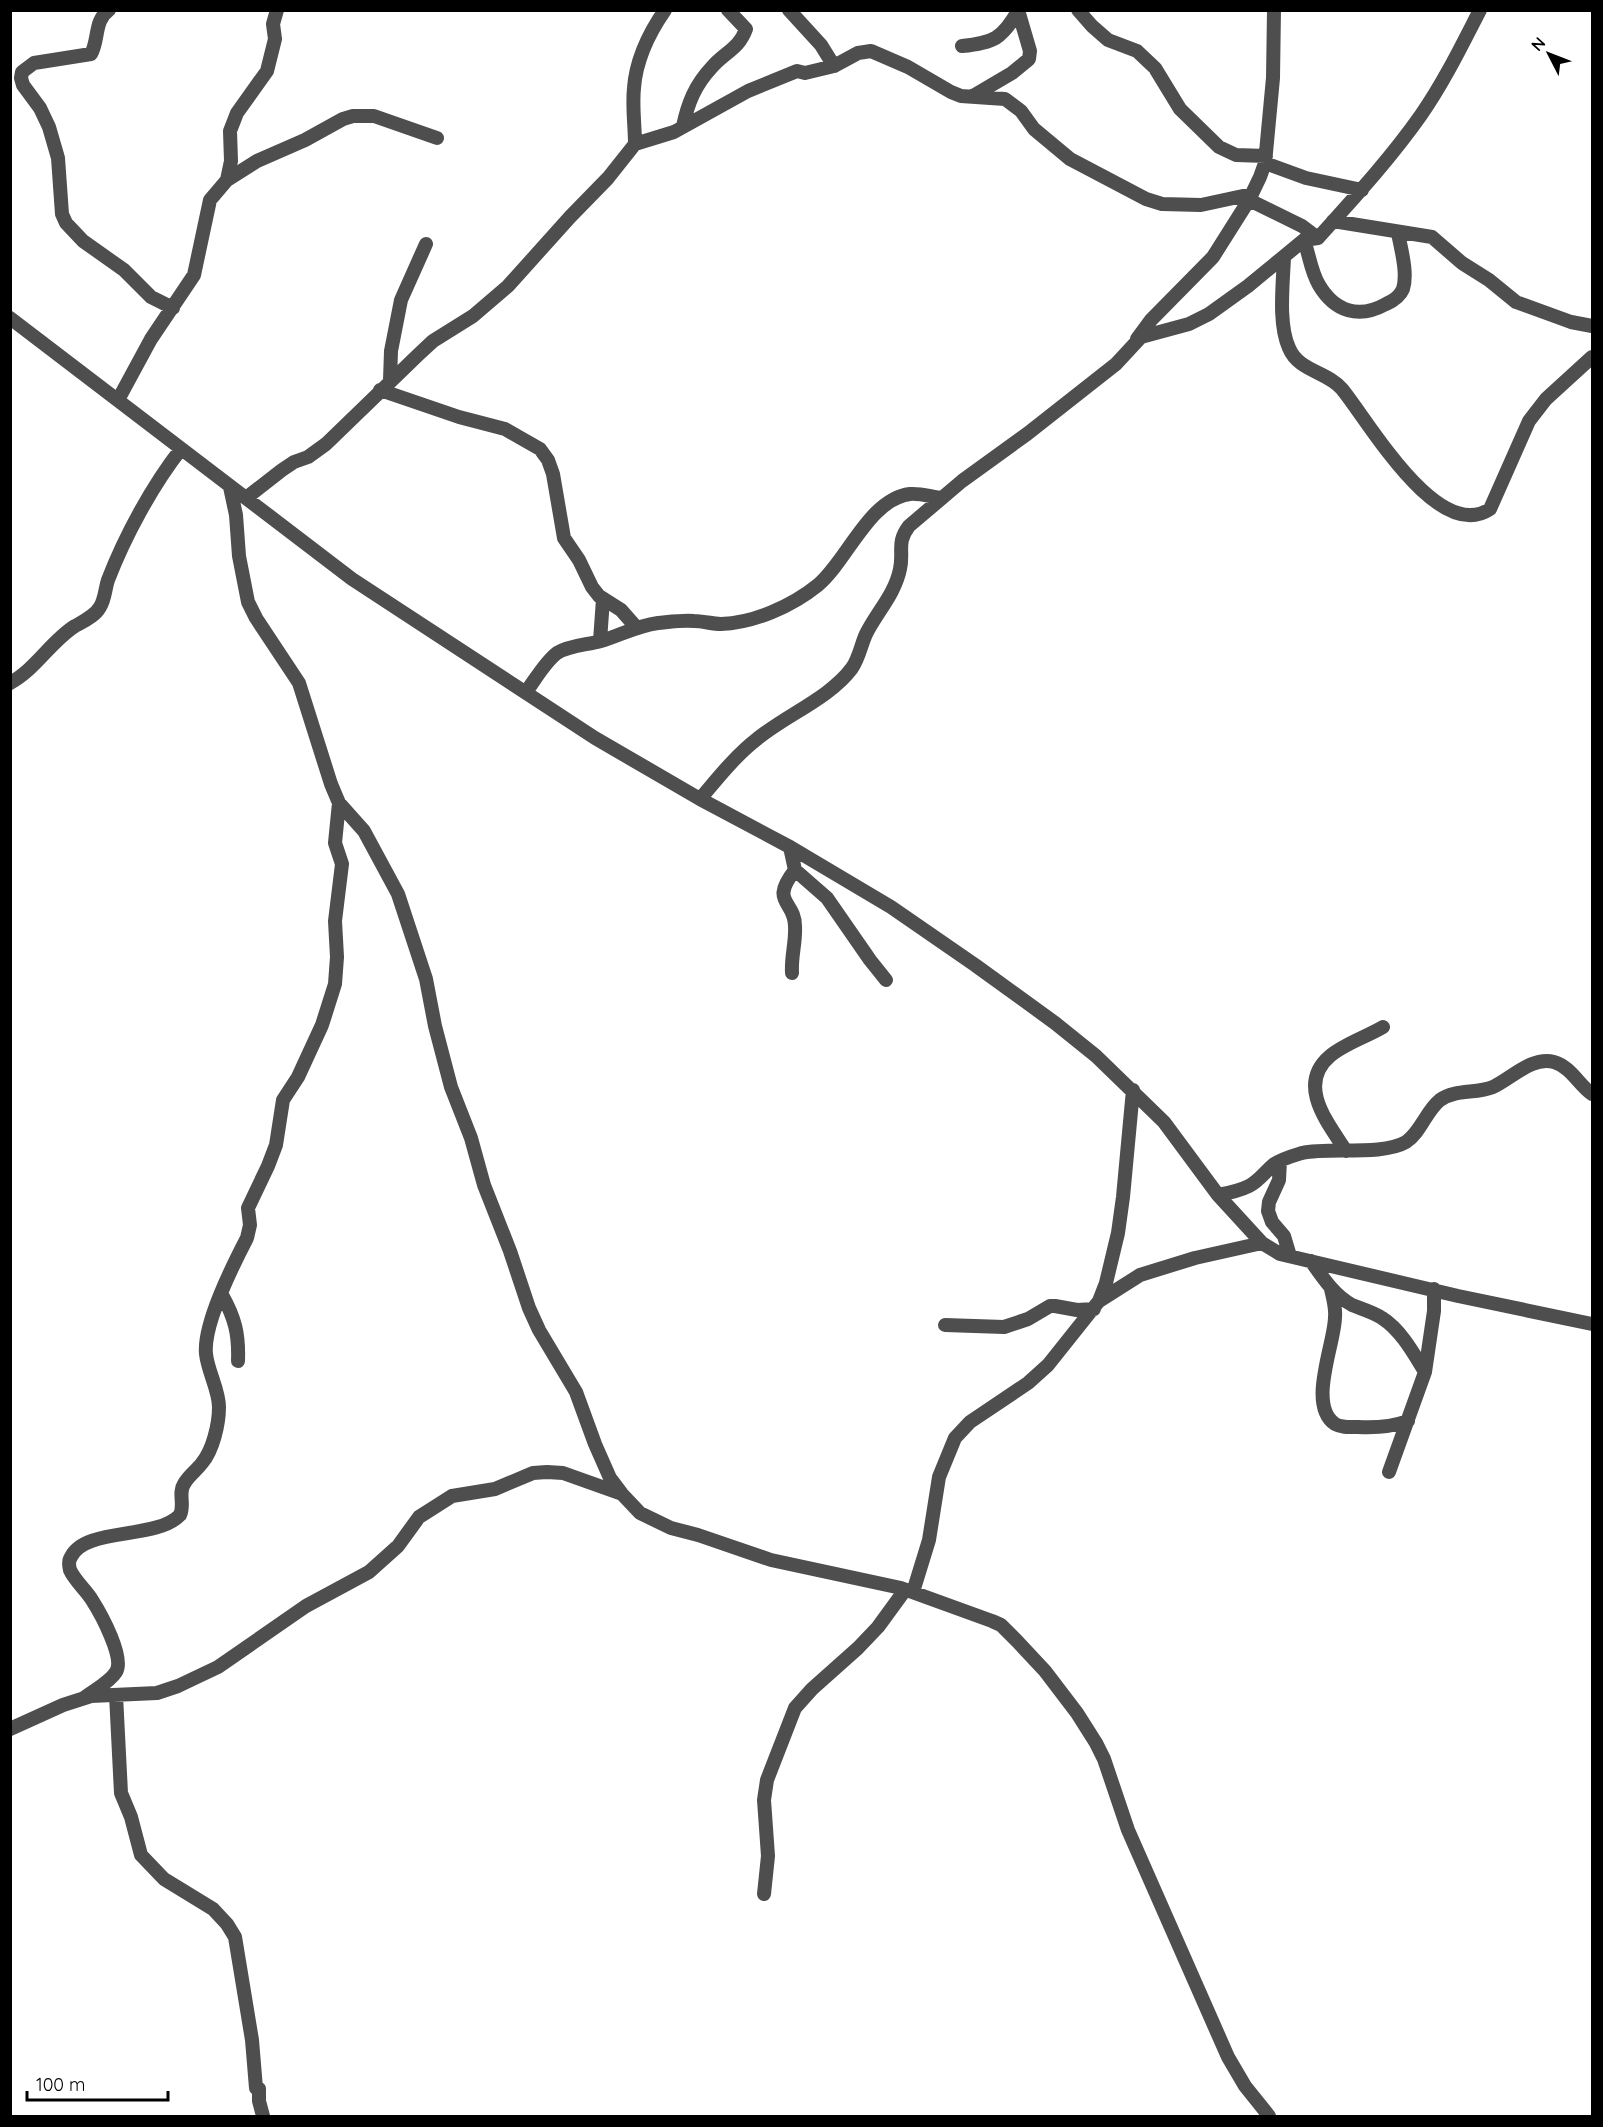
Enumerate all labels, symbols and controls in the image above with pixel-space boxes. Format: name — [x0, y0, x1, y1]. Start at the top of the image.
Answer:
north arrow — [1519, 24, 1579, 84]
text: N — [1526, 33, 1549, 55]
scale bar — [27, 2064, 168, 2102]
text: 100 m — [36, 2073, 85, 2096]

